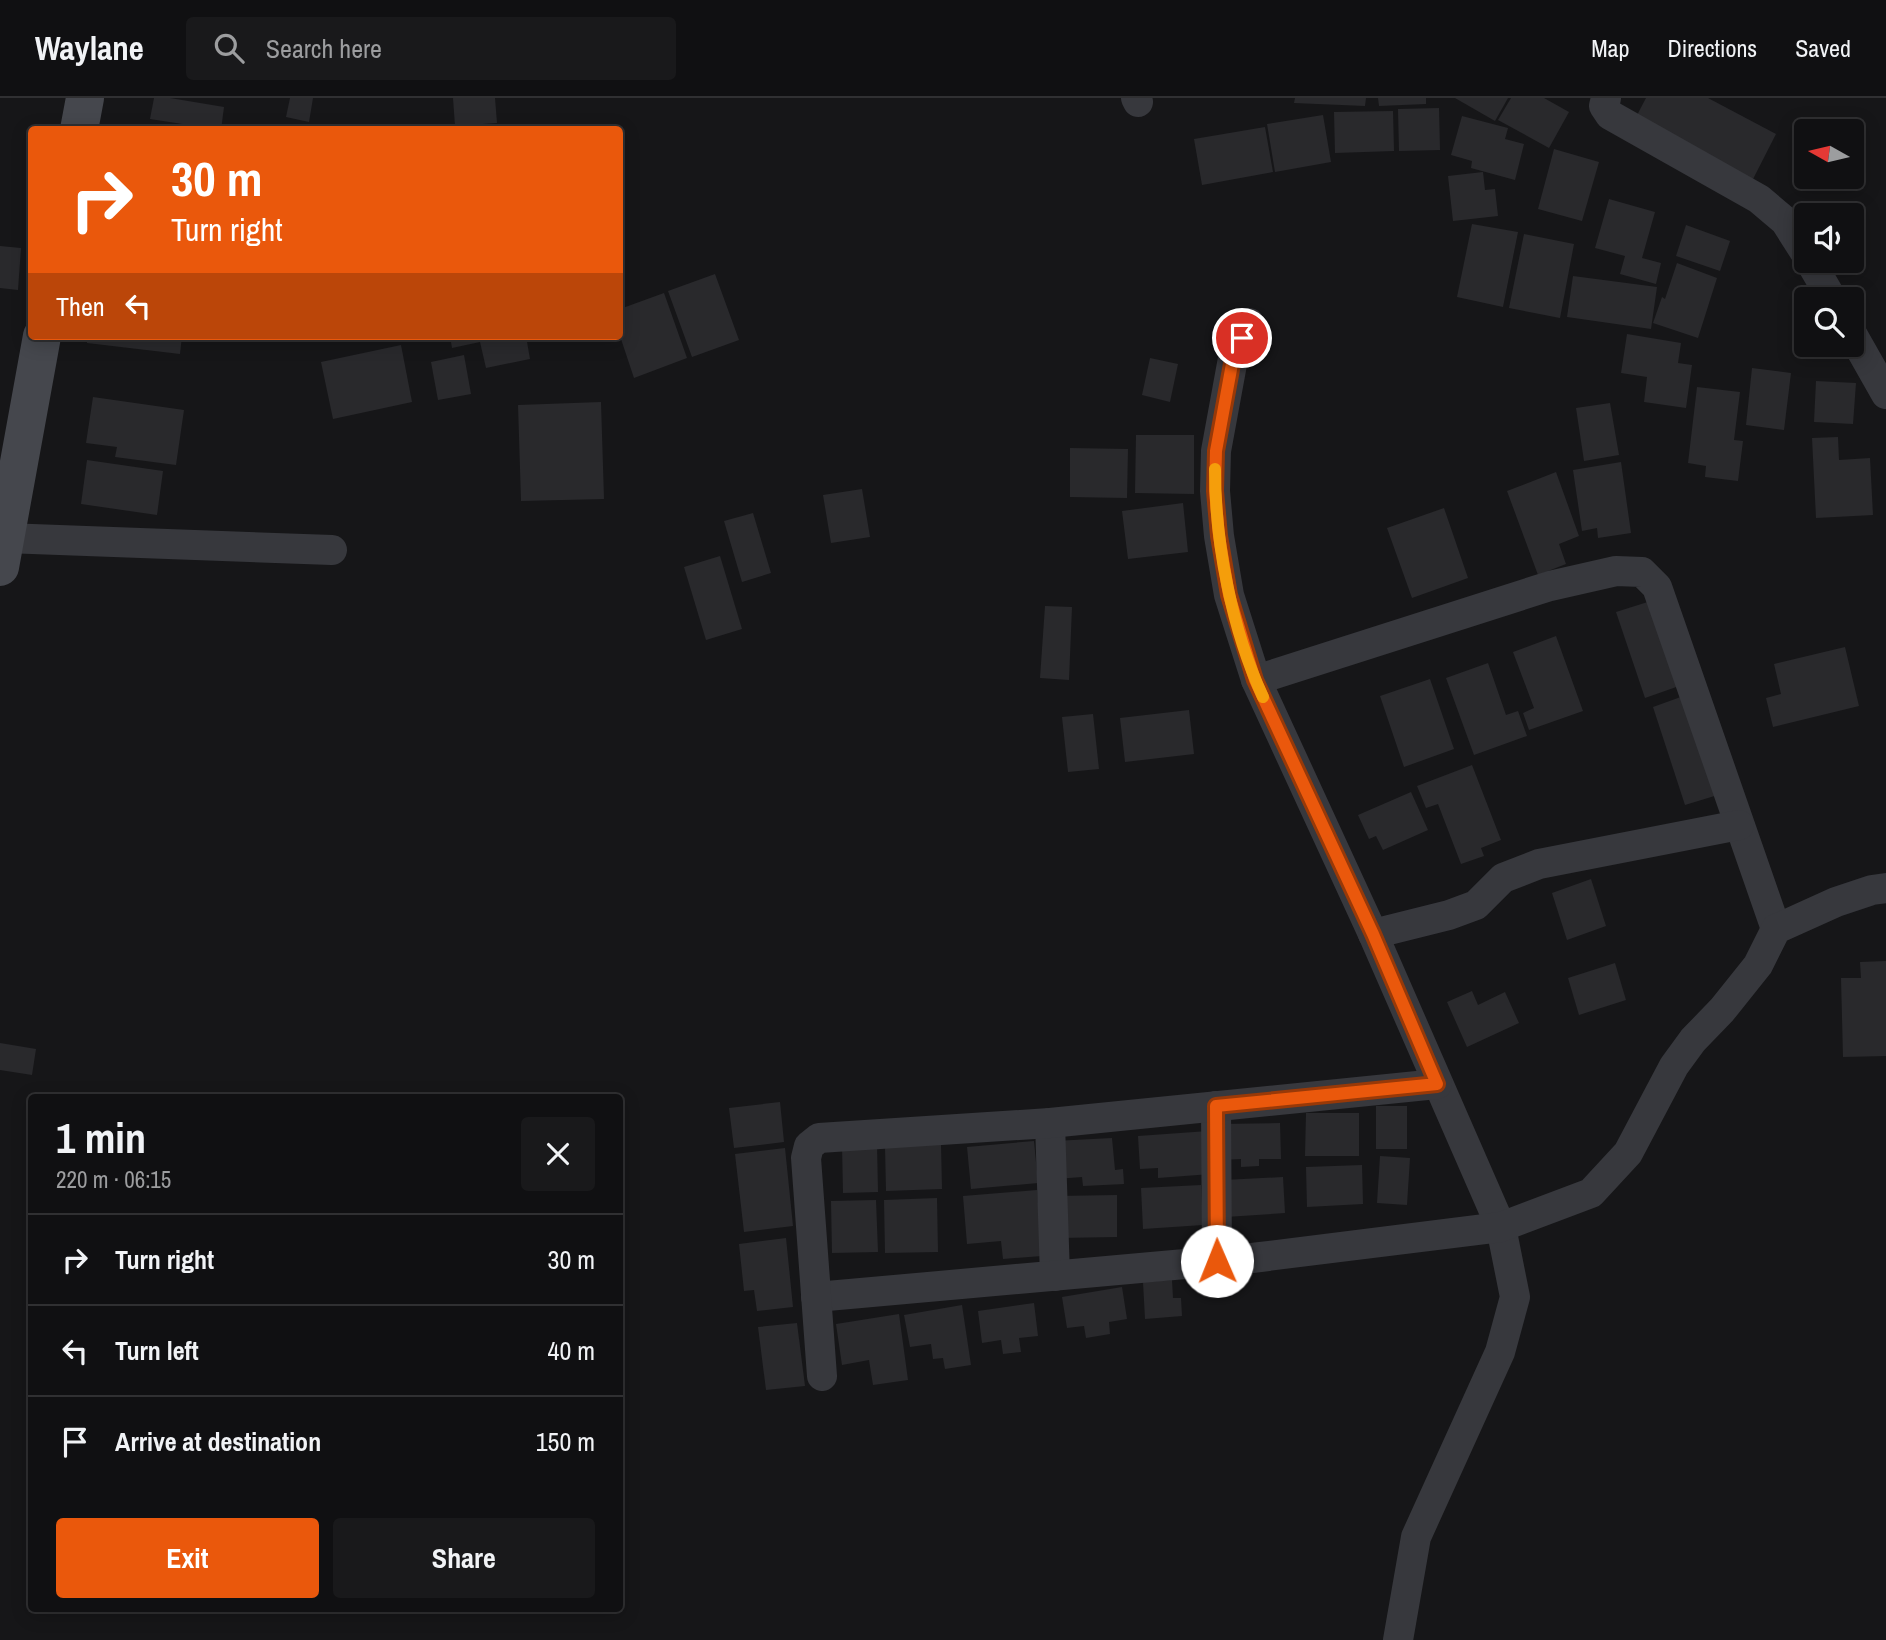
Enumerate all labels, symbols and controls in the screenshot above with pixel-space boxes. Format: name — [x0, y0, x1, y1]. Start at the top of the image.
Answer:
search box — [186, 17, 676, 80]
text: Waylane — [35, 26, 144, 70]
icon: search — [210, 29, 248, 67]
text: Search here — [266, 31, 382, 66]
text: Map — [1591, 32, 1629, 64]
text: Directions — [1667, 32, 1757, 64]
text: Saved — [1795, 32, 1851, 64]
north arrow — [1794, 119, 1864, 189]
map controls — [1794, 119, 1864, 357]
text: 30 m — [171, 145, 263, 211]
icon: right — [56, 154, 147, 245]
button: sound — [1794, 203, 1864, 273]
text: Turn right — [171, 208, 283, 251]
icon: left — [119, 287, 157, 325]
button: search — [1794, 287, 1864, 357]
text: Then — [56, 289, 105, 324]
pin — [1212, 308, 1272, 368]
icon: arrive — [1223, 319, 1261, 357]
text: 1 min — [56, 1110, 146, 1166]
button: close — [521, 1117, 595, 1191]
text: 220 m · 06:15 — [56, 1164, 171, 1195]
position arrow — [1180, 1224, 1254, 1298]
icon: right — [56, 1241, 94, 1279]
text: Turn right — [115, 1242, 214, 1277]
text: 30 m — [548, 1242, 595, 1277]
icon: left — [56, 1332, 94, 1370]
text: Turn left — [115, 1333, 199, 1368]
text: 40 m — [548, 1333, 595, 1368]
icon: arrive — [56, 1423, 94, 1461]
text: Arrive at destination — [115, 1424, 321, 1459]
text: 150 m — [536, 1424, 595, 1459]
button: Exit — [56, 1518, 319, 1598]
button: Share — [333, 1518, 595, 1598]

